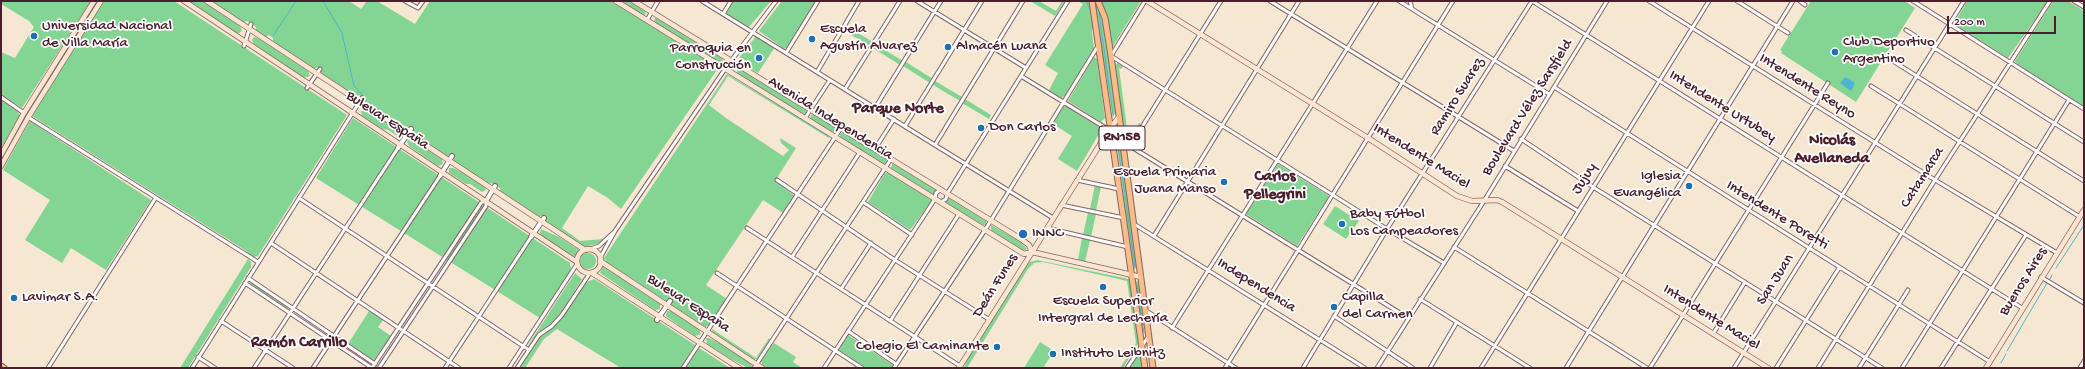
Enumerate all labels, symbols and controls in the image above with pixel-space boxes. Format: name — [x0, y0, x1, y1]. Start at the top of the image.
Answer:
scale bar — [1949, 8, 2058, 34]
text: 200 m — [1954, 16, 1985, 30]
place label: Universidad Nacional de Villa María — [42, 18, 172, 53]
place label: Escuela Agustín Alvarez — [820, 21, 917, 56]
marker: Universidad Nacional de Villa María — [29, 31, 39, 41]
marker: Escuela Agustín Alvarez — [807, 34, 817, 44]
place label: Club Deportivo Argentino — [1843, 34, 1935, 69]
street label: Boulevard Vélez Sarsfield — [1479, 37, 1577, 179]
place label: Almacén Luana — [956, 38, 1047, 56]
place label: Parroquia en Construcción — [670, 40, 751, 75]
marker: Almacén Luana — [943, 42, 953, 52]
marker: Club Deportivo Argentino — [1830, 47, 1840, 57]
street label: Intendente Reyno — [1755, 50, 1859, 124]
marker: Parroquia en Construcción — [754, 53, 764, 63]
street label: Ramiro Suarez — [1427, 55, 1489, 139]
street label: Intendente Urtubey — [1665, 67, 1779, 147]
street label: Avenida Independencia — [764, 73, 896, 165]
street label: Bulevar España — [342, 87, 432, 155]
district label: Parque Norte — [852, 100, 944, 120]
place label: Don Carlos — [989, 119, 1056, 137]
street label: Intendente Maciel — [1369, 120, 1473, 194]
marker: Don Carlos — [976, 123, 986, 133]
road number: RN158 — [1099, 126, 1145, 150]
district label: Nicolás Avellaneda — [1795, 132, 1869, 170]
street label: Catamarca — [1897, 144, 1949, 212]
street label: Jujuy — [1568, 160, 1602, 198]
place label: Escuela Primaria Juana Manso — [1113, 164, 1216, 199]
district label: Carlos Pellegrini — [1244, 168, 1306, 206]
place label: Iglesia Evangélica — [1613, 168, 1681, 203]
marker: Escuela Primaria Juana Manso — [1219, 177, 1229, 187]
street label: Intendente Poretti — [1722, 177, 1832, 255]
marker: Iglesia Evangélica — [1684, 181, 1694, 191]
place label: Baby Fútbol Los Campeadores — [1350, 206, 1458, 241]
marker: Baby Fútbol Los Campeadores — [1337, 219, 1347, 229]
place label: INNC — [1032, 225, 1063, 243]
marker: INNC — [1017, 228, 1029, 240]
street label: Buenos Aires — [1996, 245, 2052, 319]
street label: Deán Funes — [969, 251, 1023, 321]
street label: San Juan — [1753, 251, 1799, 309]
street label: Independencia — [1213, 255, 1299, 317]
street label: Bulevar España — [643, 270, 733, 338]
street label: Intendente Maciel — [1659, 281, 1763, 355]
marker: Escuela Superior Intergral de Lechería — [1098, 282, 1108, 292]
place label: Lavimar S.A. — [22, 289, 99, 307]
place label: Capilla del Carmen — [1342, 289, 1413, 324]
marker: Lavimar S.A. — [9, 293, 19, 303]
place label: Escuela Superior Intergral de Lechería — [1038, 293, 1168, 328]
marker: Capilla del Carmen — [1329, 302, 1339, 312]
district label: Ramón Carrillo — [251, 334, 347, 354]
place label: Colegio El Caminante — [856, 338, 989, 356]
marker: Colegio El Caminante — [992, 342, 1002, 352]
place label: Instituto Leibnitz — [1061, 345, 1165, 363]
marker: Instituto Leibnitz — [1048, 349, 1058, 359]

